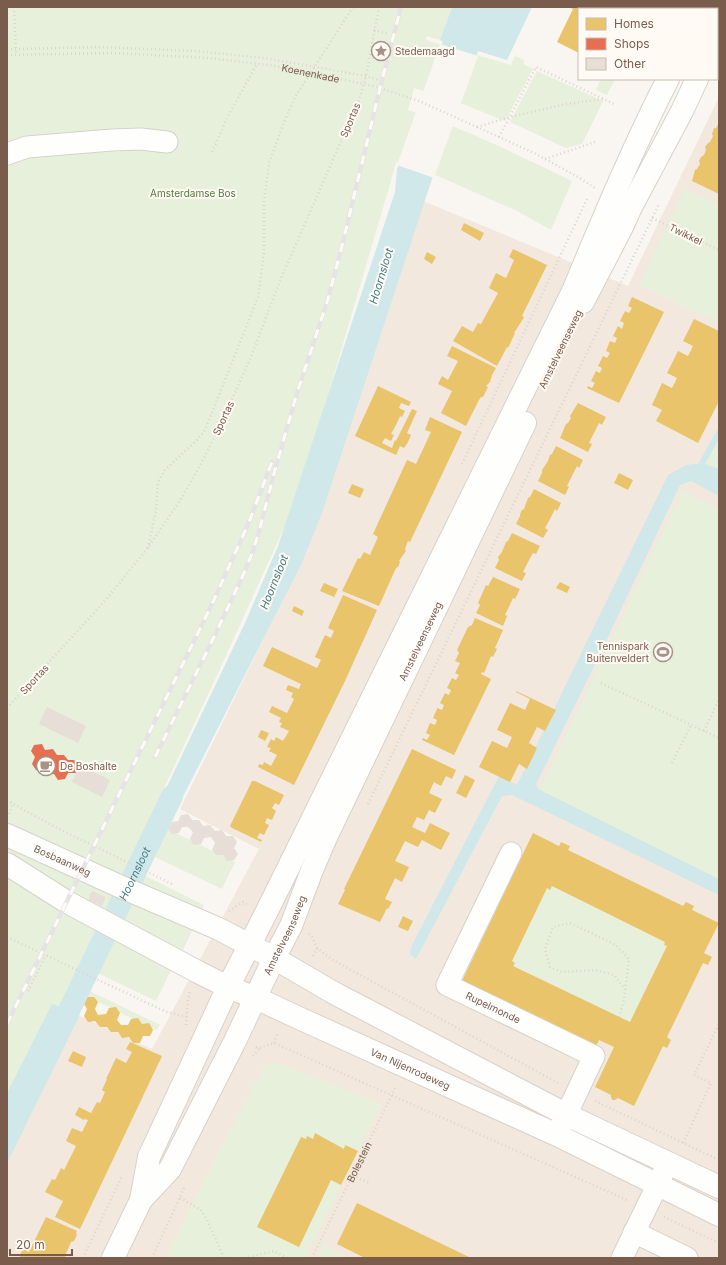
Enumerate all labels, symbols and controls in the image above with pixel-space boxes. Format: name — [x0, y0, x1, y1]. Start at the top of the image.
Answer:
legend — [578, 8, 718, 80]
text: Homes — [614, 16, 654, 31]
text: Shops — [614, 36, 650, 51]
place icon: Stedemaagd — [370, 40, 392, 62]
place label: Stedemaagd — [395, 45, 455, 57]
text: Other — [614, 56, 646, 71]
street label: Koenenkade — [281, 61, 341, 85]
street label: Sportas — [337, 101, 363, 139]
park label: Amsterdamse Bos — [150, 187, 236, 199]
street label: Twikkel — [667, 221, 705, 247]
water label: Hoornsloot — [366, 246, 396, 306]
street label: Amstelveenseweg — [536, 308, 584, 390]
street label: Sportas — [210, 399, 236, 437]
water label: Hoornsloot — [257, 552, 291, 611]
street label: Amstelveenseweg — [396, 600, 444, 683]
place label: Tennispark Buitenveldert — [587, 640, 650, 664]
sports icon: Tennispark Buitenveldert — [652, 641, 674, 663]
street label: Sportas — [17, 661, 51, 697]
cafe icon: De Boshalte — [35, 755, 57, 777]
place label: De Boshalte — [60, 760, 117, 772]
street label: Bosbaanweg — [32, 842, 93, 878]
water label: Hoornsloot — [116, 845, 154, 903]
street label: Amstelveenseweg — [261, 894, 308, 977]
street label: Rupelmonde — [464, 989, 523, 1026]
street label: Van Nijenrodeweg — [369, 1045, 452, 1092]
street label: Bolestein — [344, 1140, 374, 1184]
scale bar — [10, 1231, 72, 1257]
text: 20 m — [16, 1237, 45, 1252]

